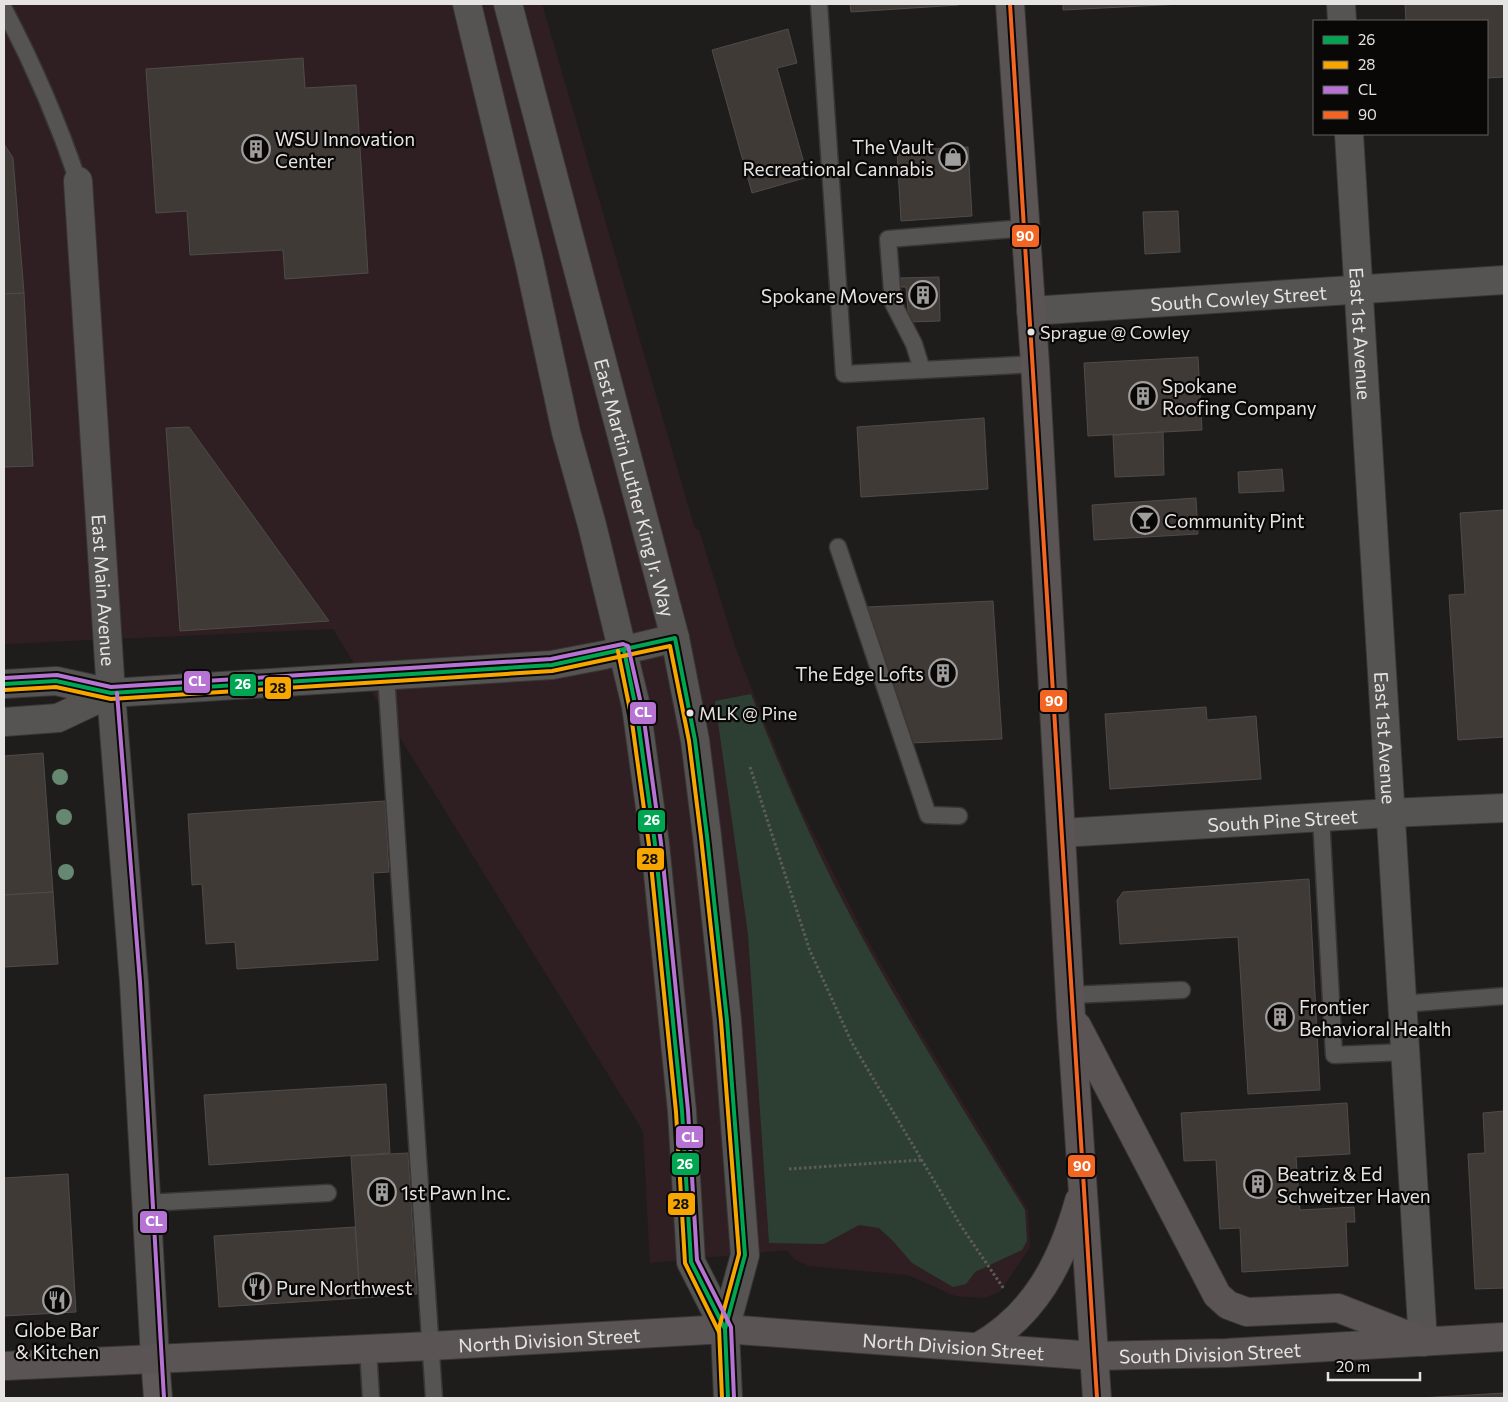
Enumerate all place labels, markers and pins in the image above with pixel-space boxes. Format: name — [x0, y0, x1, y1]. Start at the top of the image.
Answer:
place label: WSU Innovation Center — [275, 127, 415, 172]
building icon: WSU Innovation Center — [241, 134, 271, 164]
place label: The Vault Recreational Cannabis — [743, 135, 934, 180]
shop icon: The Vault Recreational Cannabis — [938, 142, 968, 172]
building icon: Spokane Movers — [908, 280, 938, 310]
place label: Spokane Movers — [761, 284, 904, 307]
place label: Sprague @ Cowley — [1040, 321, 1190, 343]
marker: Sprague @ Cowley — [1026, 327, 1036, 337]
place label: Spokane Roofing Company — [1162, 374, 1317, 419]
building icon: Spokane Roofing Company — [1128, 381, 1158, 411]
bar icon: Community Pint — [1130, 505, 1160, 535]
place label: Community Pint — [1164, 509, 1305, 532]
building icon: The Edge Lofts — [928, 658, 958, 688]
place label: The Edge Lofts — [795, 662, 924, 685]
place label: MLK @ Pine — [699, 702, 797, 724]
marker: MLK @ Pine — [685, 708, 695, 718]
place label: Frontier Behavioral Health — [1299, 995, 1451, 1040]
building icon: Frontier Behavioral Health — [1265, 1002, 1295, 1032]
place label: Beatriz & Ed Schweitzer Haven — [1277, 1162, 1431, 1207]
building icon: Beatriz & Ed Schweitzer Haven — [1243, 1169, 1273, 1199]
building icon: 1st Pawn Inc. — [367, 1177, 397, 1207]
place label: 1st Pawn Inc. — [401, 1181, 511, 1204]
restaurant icon: Pure Northwest — [242, 1272, 272, 1302]
place label: Pure Northwest — [276, 1276, 413, 1299]
restaurant icon: Globe Bar & Kitchen — [42, 1285, 72, 1315]
place label: Globe Bar & Kitchen — [15, 1318, 100, 1363]

